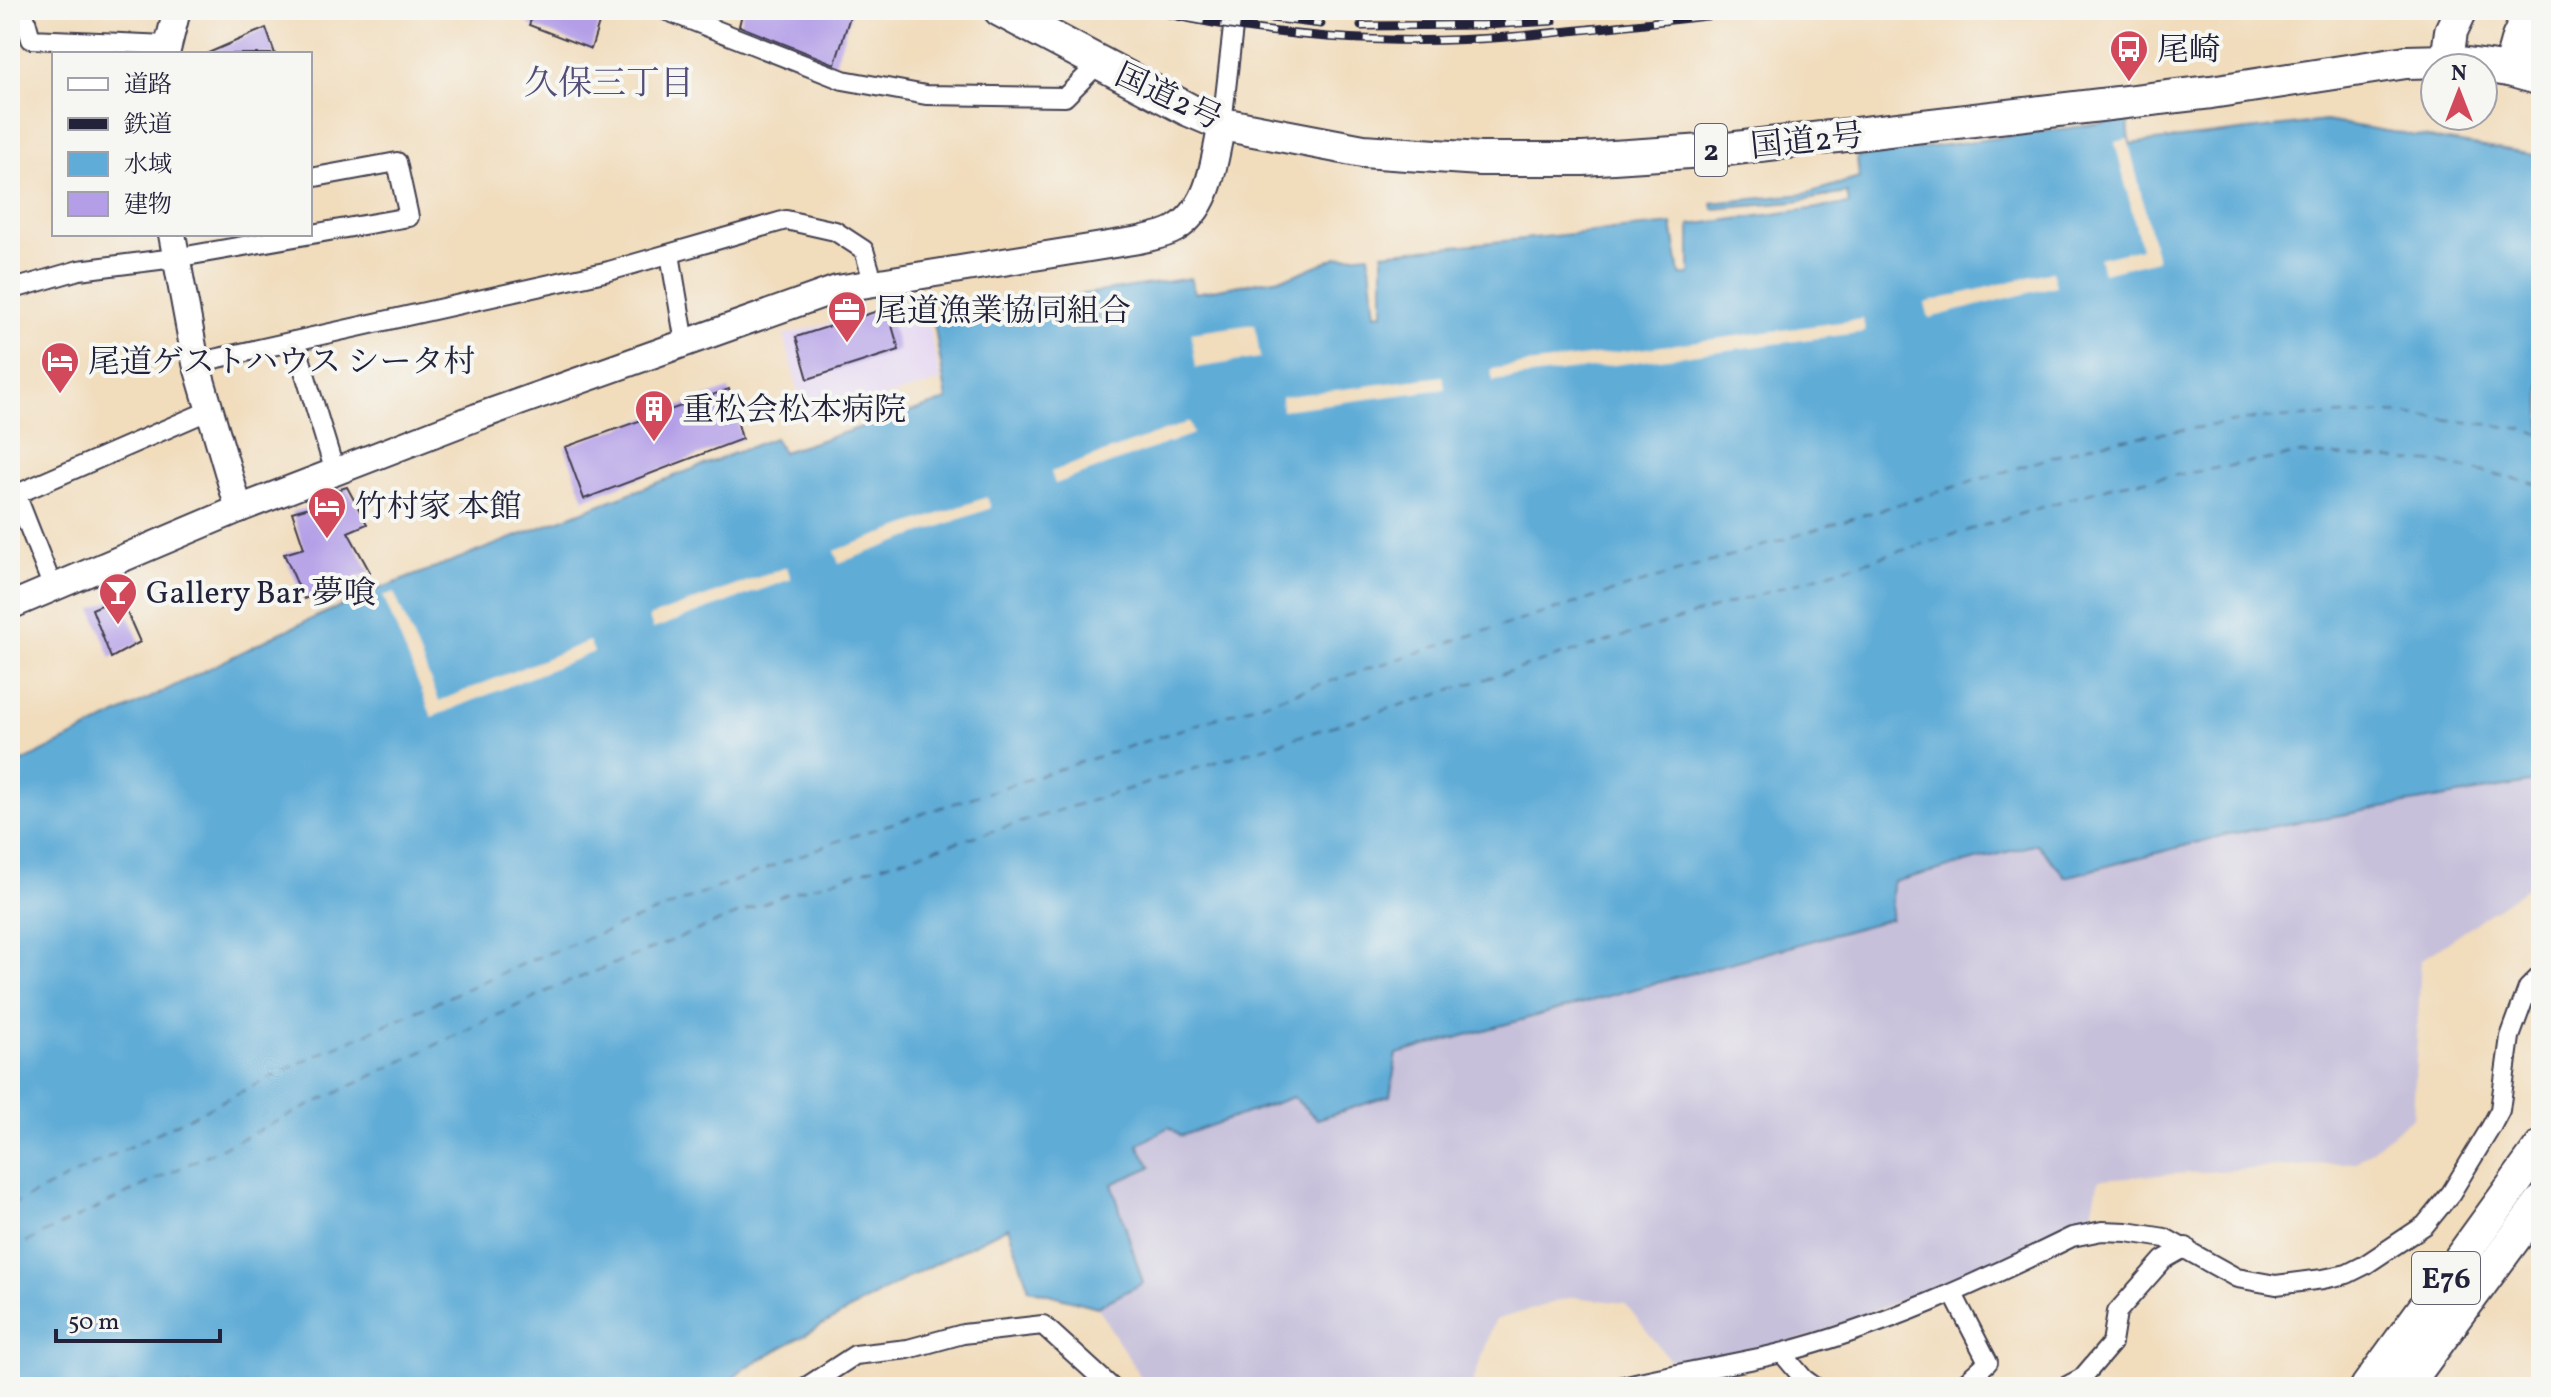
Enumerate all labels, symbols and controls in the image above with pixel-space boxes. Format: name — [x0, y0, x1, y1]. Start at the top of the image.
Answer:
bus stop icon: 尾崎 — [2108, 28, 2150, 83]
place label: 尾崎 — [2157, 30, 2221, 74]
legend — [52, 52, 312, 236]
north arrow — [2419, 52, 2499, 132]
street label: 国道2号 — [1107, 55, 1228, 143]
text: N — [2451, 59, 2467, 90]
district label: 久保三丁目 — [524, 62, 694, 109]
text: 道路 — [124, 69, 172, 103]
text: 鉄道 — [124, 109, 172, 143]
street label: 国道2号 — [1749, 115, 1866, 171]
road number: 2 — [1695, 124, 1727, 176]
text: 水域 — [124, 149, 172, 183]
text: 建物 — [124, 189, 172, 223]
office icon: 尾道漁業協同組合 — [826, 289, 868, 344]
place label: 尾道漁業協同組合 — [875, 291, 1131, 335]
hotel icon: 尾道ゲストハウス シータ村 — [39, 340, 81, 395]
place label: 尾道ゲストハウス シータ村 — [88, 342, 476, 386]
building icon: 重松会松本病院 — [633, 388, 675, 443]
place label: 重松会松本病院 — [682, 390, 906, 434]
hotel icon: 竹村家 本館 — [306, 485, 348, 540]
place label: 竹村家 本館 — [355, 487, 521, 531]
bar icon: Gallery Bar 夢喰 — [97, 571, 139, 626]
place label: Gallery Bar 夢喰 — [146, 573, 375, 617]
road number: E76 — [2412, 1252, 2480, 1304]
scale bar — [56, 1293, 220, 1343]
text: 50 m — [68, 1306, 120, 1340]

